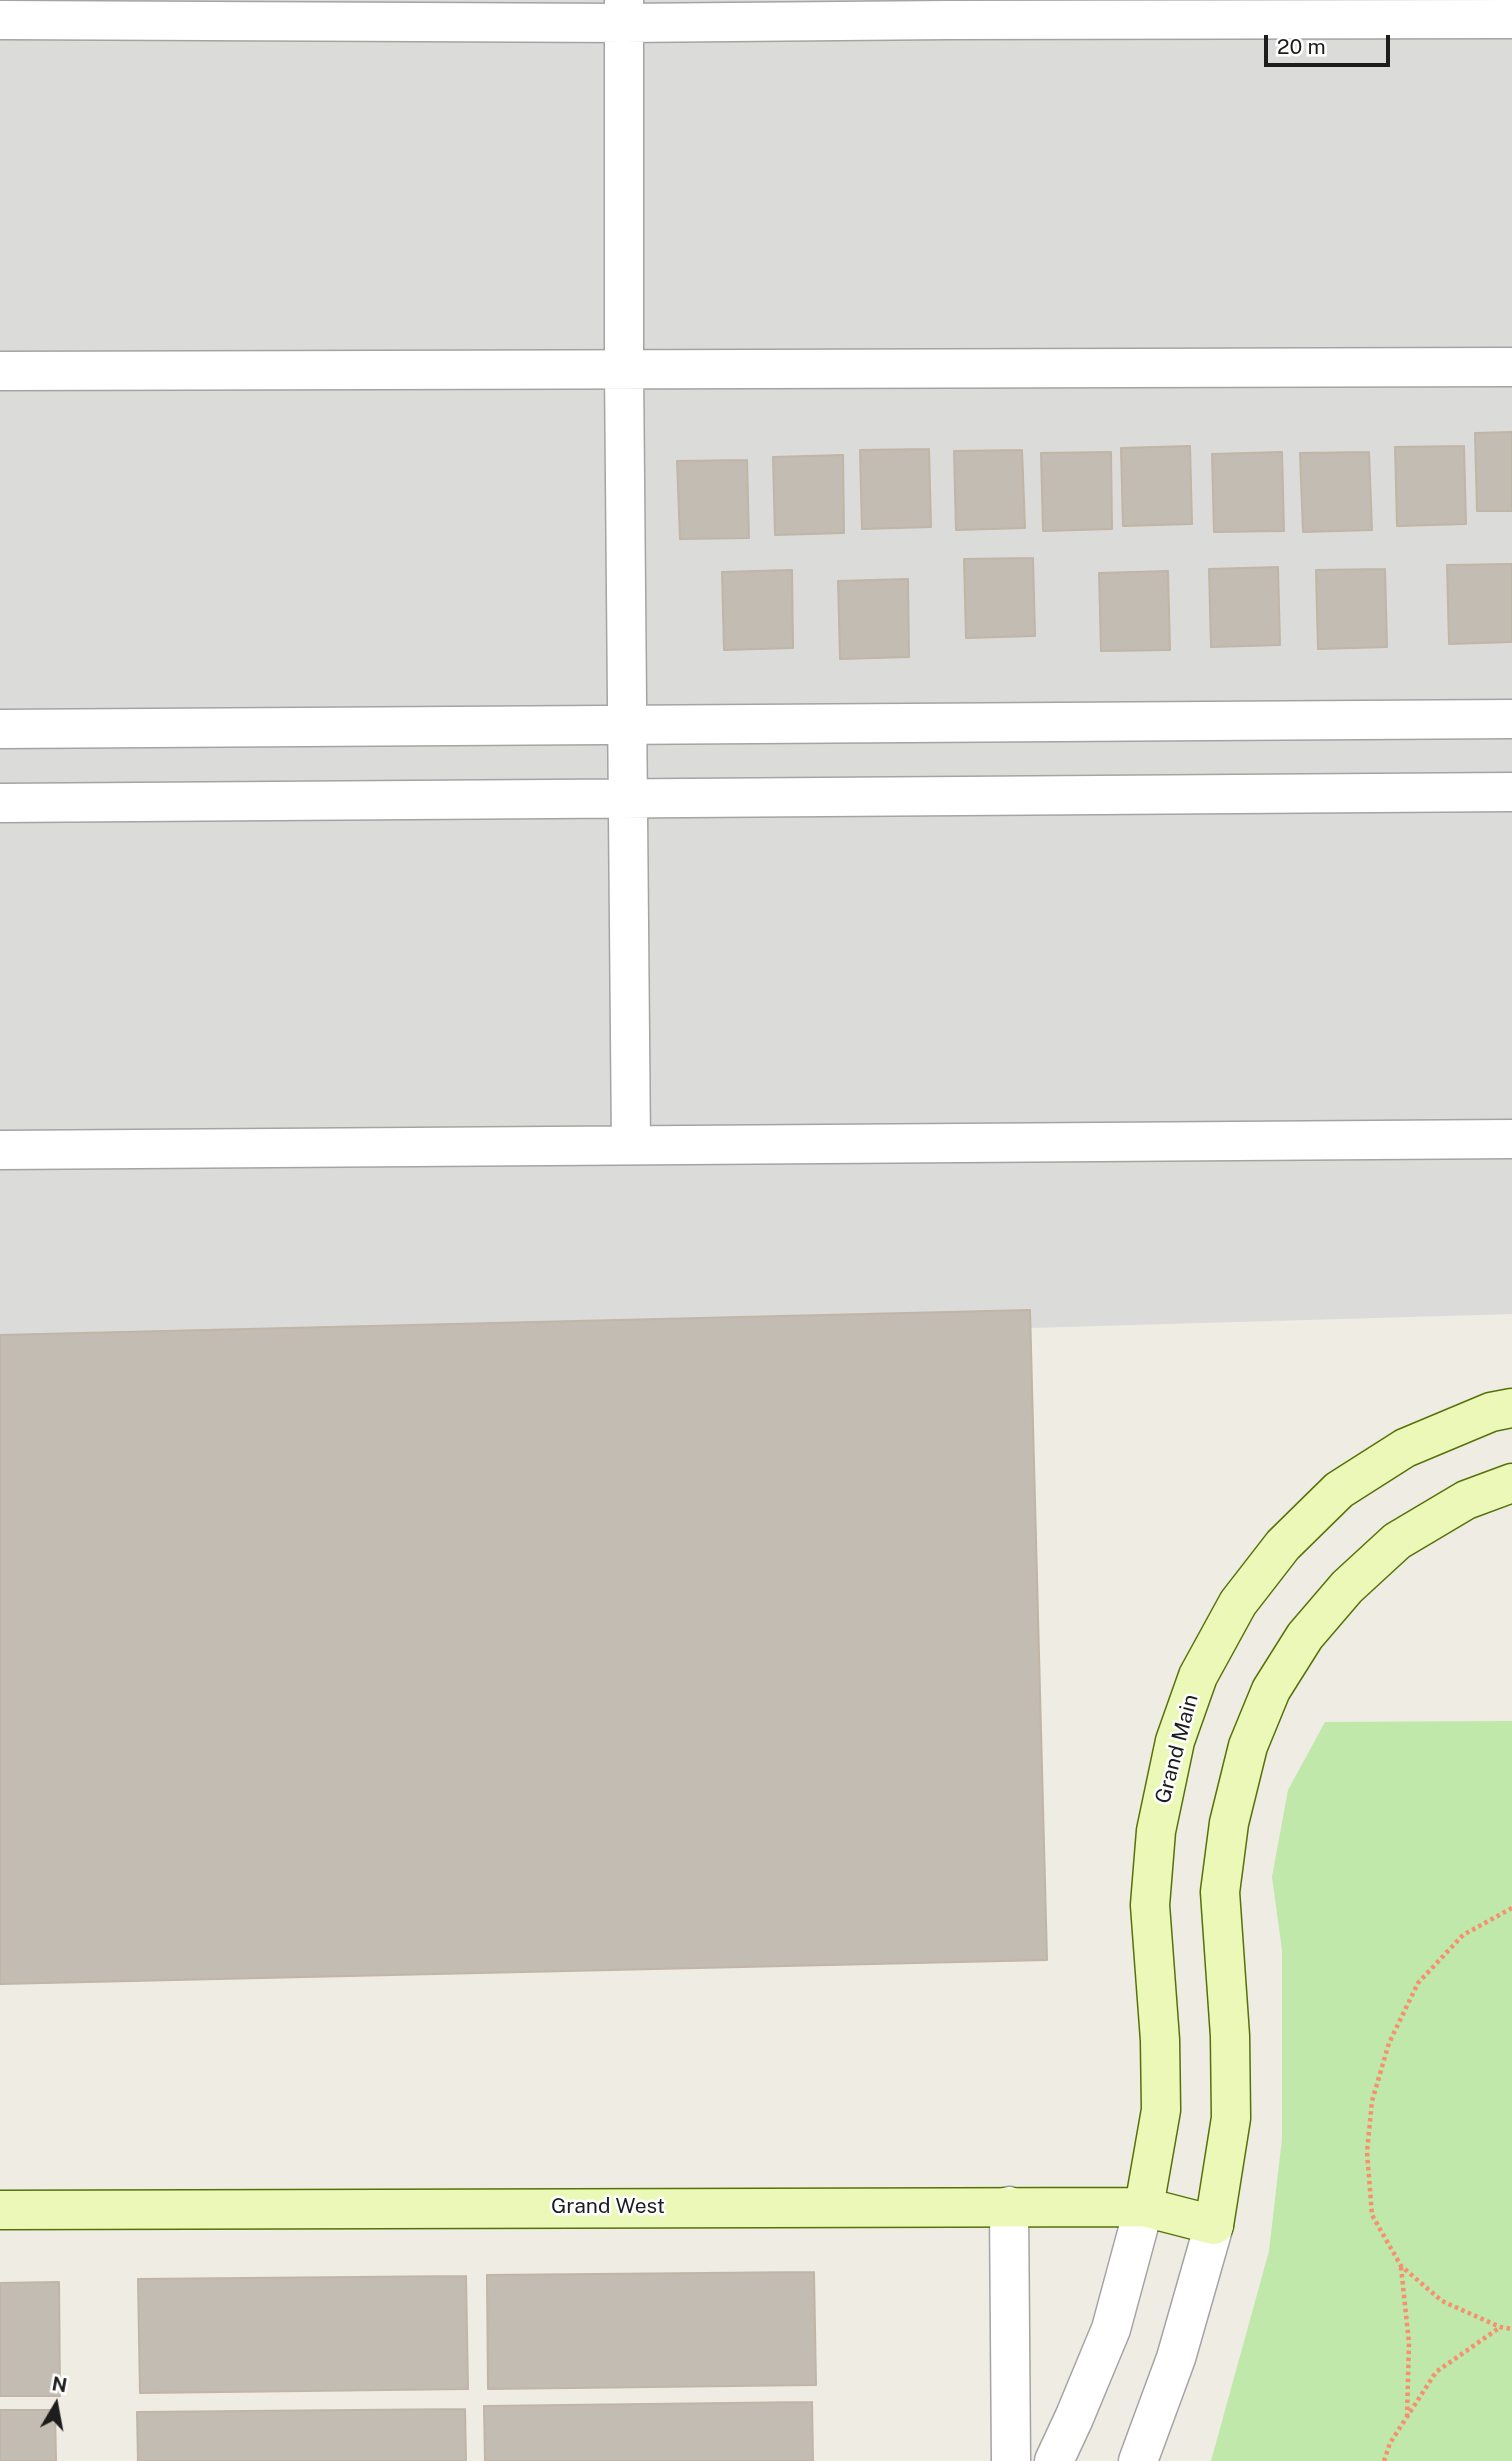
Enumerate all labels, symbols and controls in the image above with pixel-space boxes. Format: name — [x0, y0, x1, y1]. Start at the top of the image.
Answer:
scale bar — [1267, 21, 1393, 65]
text: 20 m — [1277, 34, 1326, 59]
street label: Grand Main — [1150, 1692, 1204, 1806]
street label: Grand West — [551, 2194, 665, 2220]
north arrow — [21, 2370, 91, 2440]
text: N — [50, 2372, 69, 2396]

